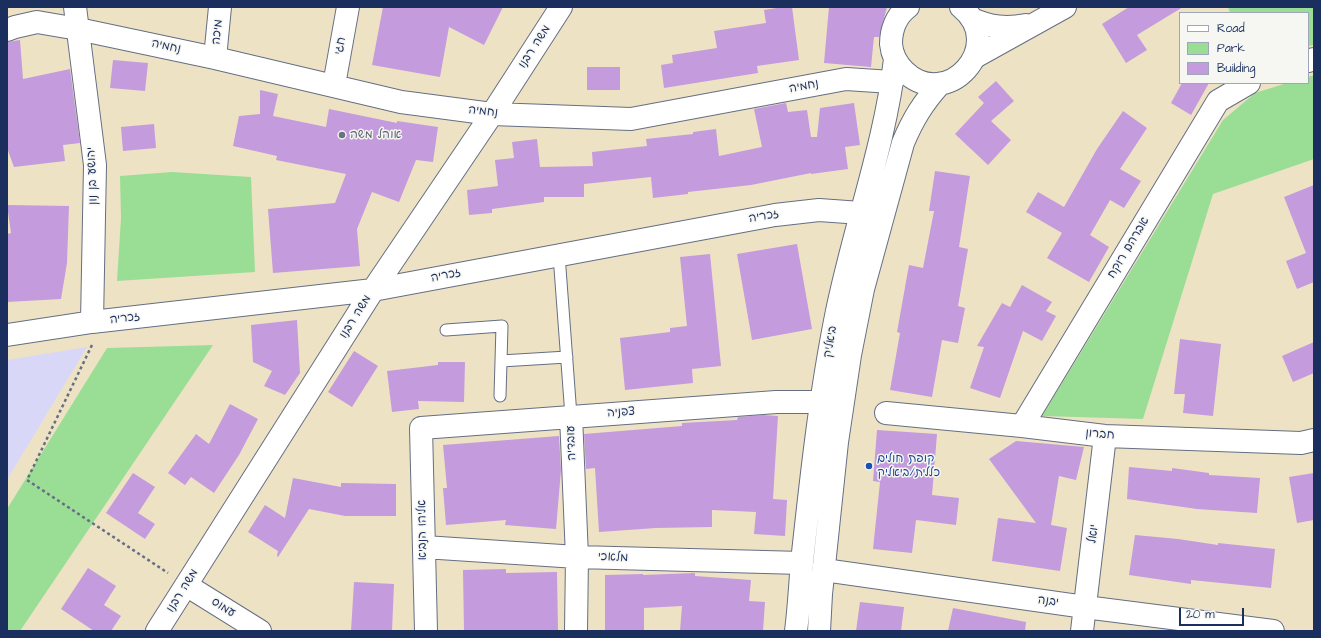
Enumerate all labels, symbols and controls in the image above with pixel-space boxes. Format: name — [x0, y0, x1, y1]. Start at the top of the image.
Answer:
legend — [1179, 12, 1309, 84]
street label: מיכה — [210, 19, 226, 45]
text: Road — [1217, 20, 1245, 37]
street label: משה רבנו — [516, 23, 554, 71]
street label: חגי — [332, 36, 350, 56]
street label: נחמיה — [150, 37, 182, 57]
text: Park — [1217, 40, 1245, 57]
text: Building — [1217, 60, 1255, 77]
street label: נחמיה — [788, 77, 820, 97]
street label: נחמיה — [467, 103, 499, 121]
place label: אוהל משה — [350, 128, 401, 142]
marker: אוהל משה — [337, 130, 347, 140]
street label: יהושע בן נון — [85, 147, 101, 205]
street label: זכריה — [748, 207, 780, 227]
street label: אברהם רוקח — [1105, 215, 1153, 281]
street label: זכריה — [430, 266, 462, 286]
street label: משה רבנו — [337, 293, 375, 341]
street label: זכריה — [109, 310, 141, 328]
street label: ביאליק — [821, 325, 841, 359]
street label: צפניה — [607, 405, 635, 421]
street label: עובדיה — [564, 425, 580, 461]
street label: חברון — [1085, 427, 1115, 443]
place label: קופת חולים כללית/ביאליק — [877, 452, 940, 480]
marker: קופת חולים כללית/ביאליק — [864, 461, 874, 471]
street label: אליהו הנביא — [415, 500, 431, 560]
street label: יואל — [1086, 524, 1102, 544]
street label: מלאכי — [598, 550, 628, 566]
street label: משה רבנו — [164, 567, 202, 615]
street label: יבנה — [1036, 593, 1060, 611]
street label: עמוס — [208, 595, 238, 621]
scale bar — [1181, 600, 1246, 626]
text: 20 m — [1186, 606, 1215, 623]

